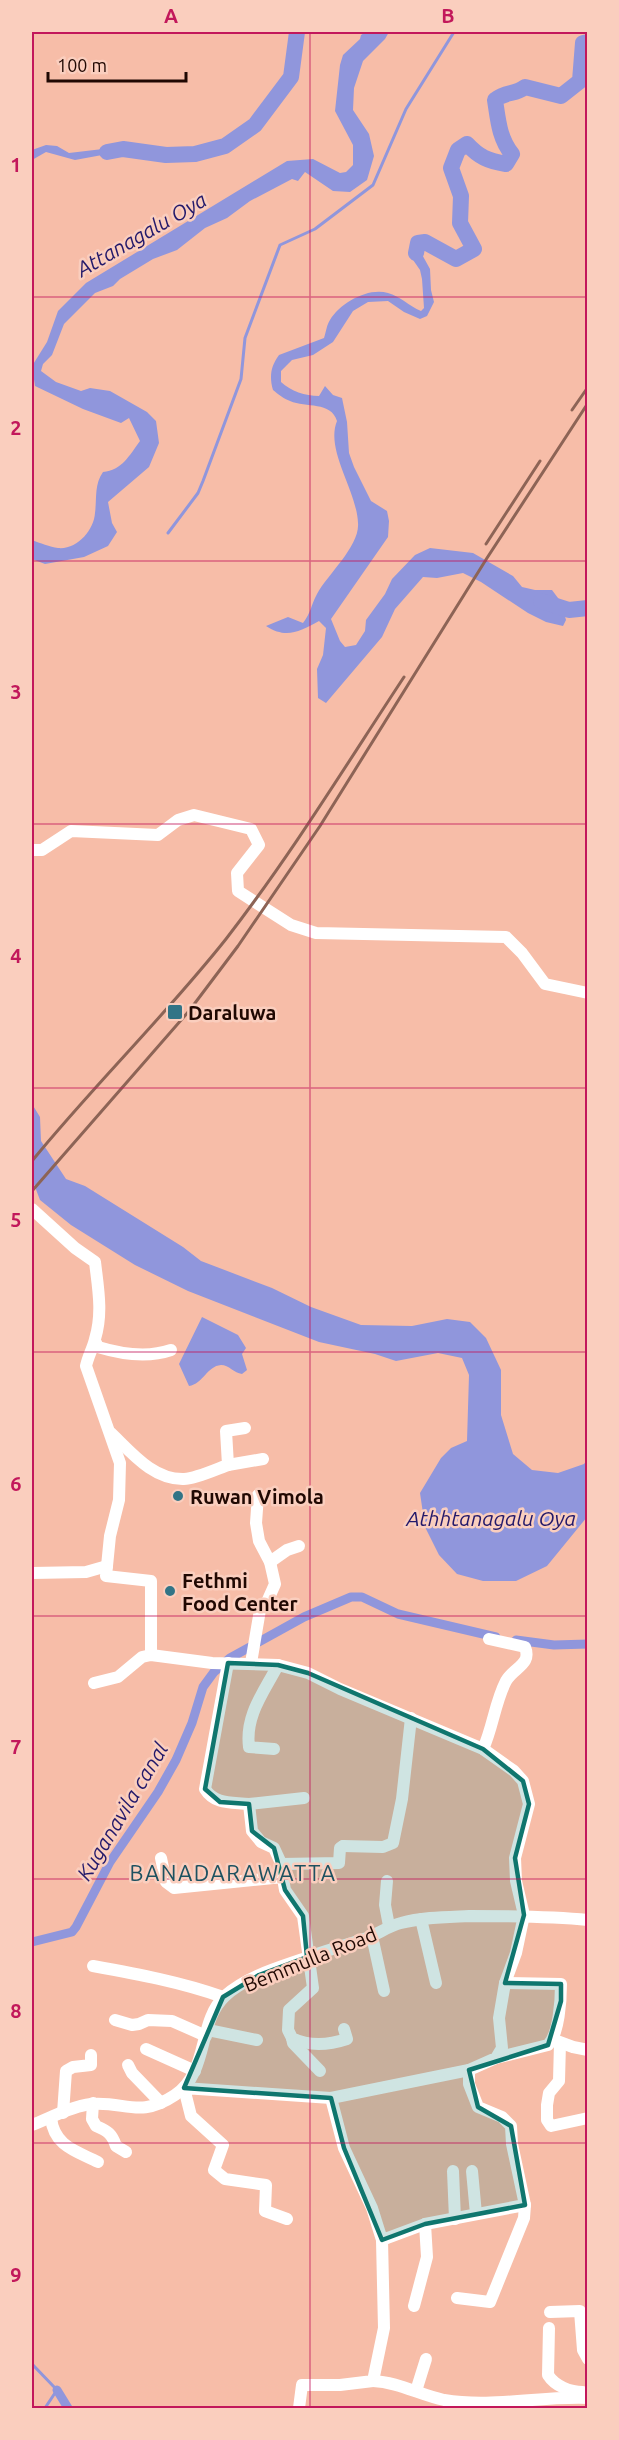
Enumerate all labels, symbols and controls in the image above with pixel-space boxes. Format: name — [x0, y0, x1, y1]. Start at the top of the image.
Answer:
text: A — [164, 4, 178, 27]
text: B — [441, 4, 455, 27]
scale bar — [48, 45, 186, 83]
text: 100 m — [57, 55, 107, 75]
text: 1 — [10, 153, 22, 176]
water label: Attanagalu Oya — [71, 187, 210, 281]
text: 2 — [10, 416, 22, 439]
text: 3 — [10, 680, 22, 703]
text: 4 — [10, 944, 22, 967]
place label: Daraluwa — [188, 1001, 276, 1024]
marker: Daraluwa — [166, 1003, 184, 1021]
text: 5 — [10, 1208, 22, 1231]
text: 6 — [10, 1472, 22, 1495]
place label: Ruwan Vimola — [190, 1485, 324, 1508]
marker: Ruwan Vimola — [171, 1489, 185, 1503]
water label: Athhtanagalu Oya — [405, 1506, 576, 1530]
place label: Fethmi Food Center — [182, 1569, 299, 1615]
marker: Fethmi Food Center — [163, 1584, 177, 1598]
text: 7 — [10, 1735, 22, 1758]
water label: Kuganavila canal — [71, 1738, 173, 1884]
district label: BANADARAWATTA — [129, 1860, 337, 1885]
street label: Bemmulla Road — [240, 1922, 380, 1996]
text: 8 — [10, 1999, 22, 2022]
text: 9 — [10, 2263, 22, 2286]

